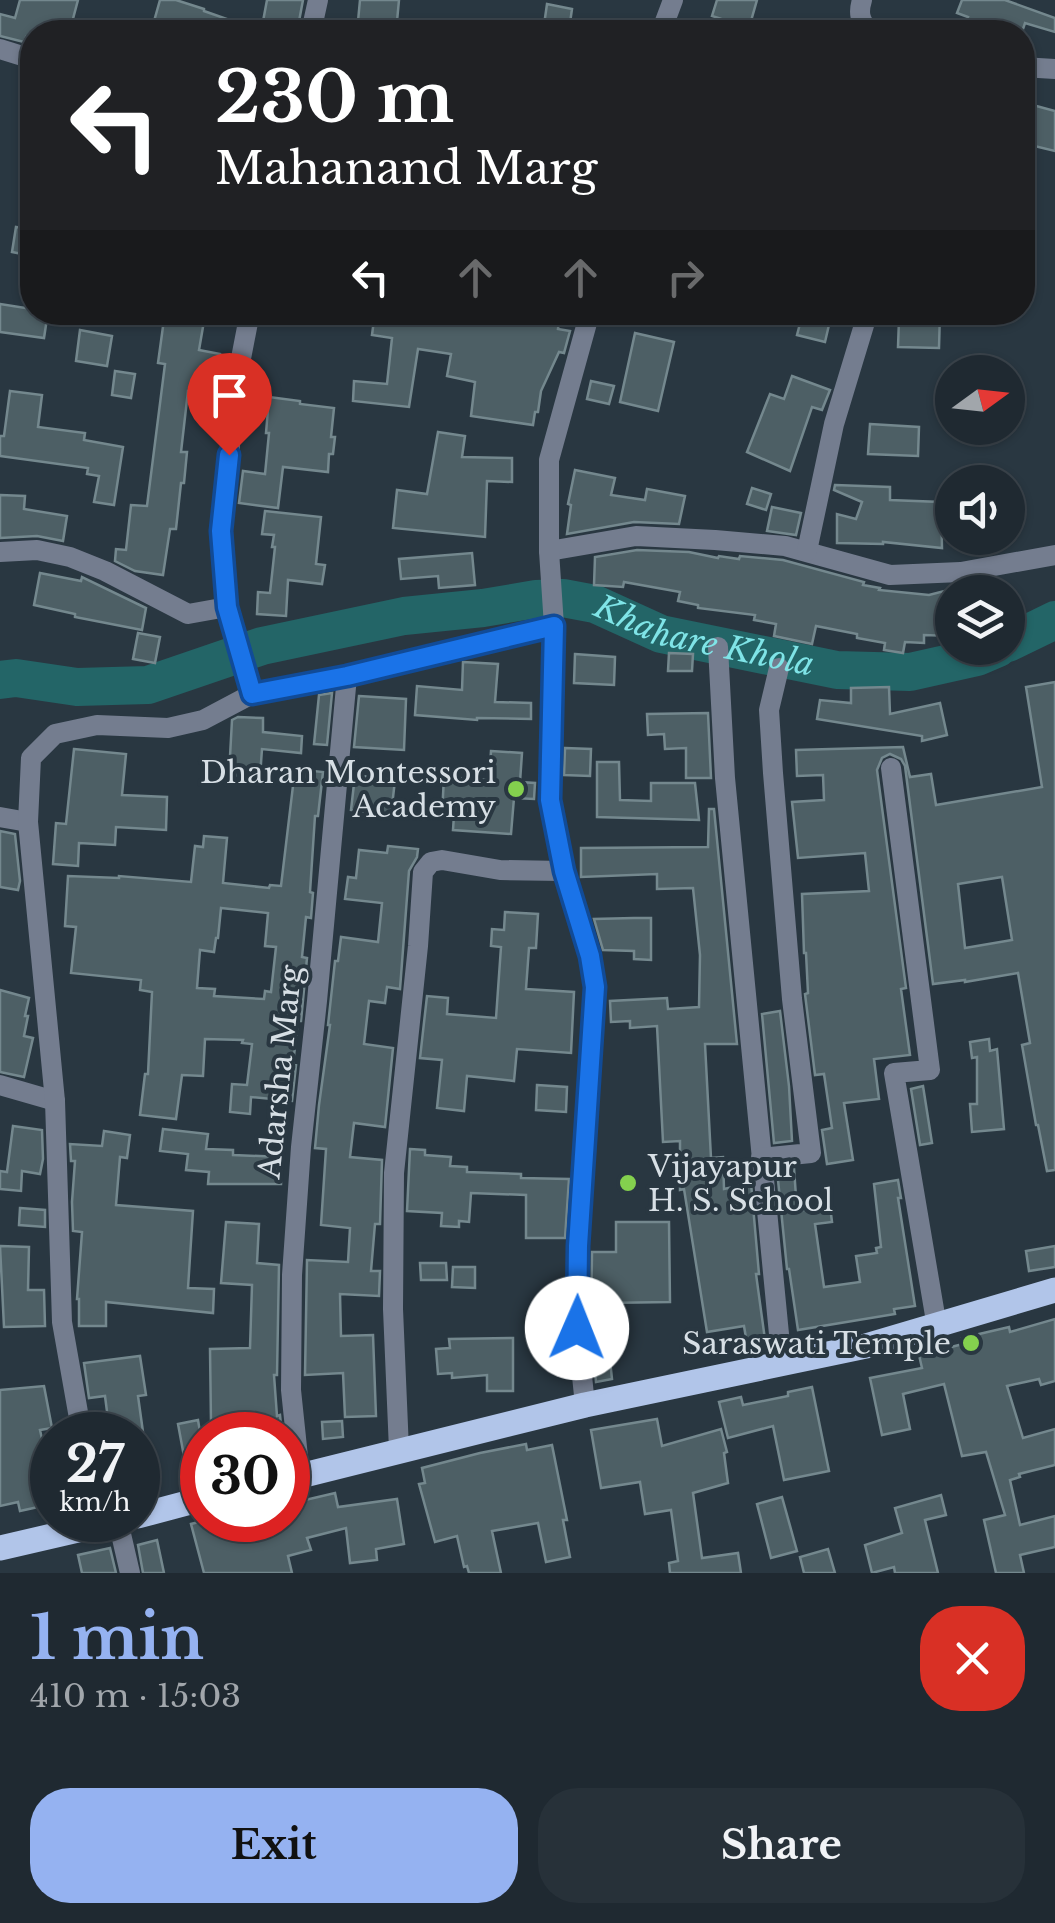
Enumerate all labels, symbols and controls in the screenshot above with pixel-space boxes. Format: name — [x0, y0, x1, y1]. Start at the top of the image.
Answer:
text: 230 m — [215, 54, 454, 141]
icon: left — [50, 60, 180, 190]
text: Mahanand Marg — [215, 140, 598, 196]
icon: left — [343, 250, 398, 305]
icon: ahead — [448, 250, 503, 305]
icon: ahead — [553, 250, 608, 305]
icon: right — [658, 250, 713, 305]
pin — [187, 353, 272, 456]
north arrow — [935, 355, 1025, 445]
map controls — [935, 355, 1025, 665]
icon: arrive — [202, 368, 257, 423]
button: sound — [935, 465, 1025, 555]
button: layers — [935, 575, 1025, 665]
water label: Khahare Khola — [587, 586, 818, 685]
place label: Dharan Montessori Academy — [200, 754, 496, 825]
marker: Dharan Montessori Academy — [505, 778, 527, 800]
street label: Adarsha Marg — [250, 962, 310, 1182]
place label: Vijayapur H. S. School — [647, 1148, 833, 1219]
marker: Vijayapur H. S. School — [617, 1172, 639, 1194]
position arrow — [525, 1276, 629, 1380]
place label: Saraswati Temple — [682, 1325, 951, 1362]
marker: Saraswati Temple — [960, 1332, 982, 1354]
speed limit sign: 30 — [180, 1412, 310, 1542]
text: 27 — [66, 1433, 124, 1496]
text: km/h — [60, 1487, 130, 1518]
text: 1 min — [30, 1601, 204, 1675]
button: close — [920, 1606, 1025, 1711]
text: 410 m · 15:03 — [30, 1676, 241, 1716]
button: Exit — [30, 1788, 518, 1903]
button: Share — [538, 1788, 1025, 1903]

